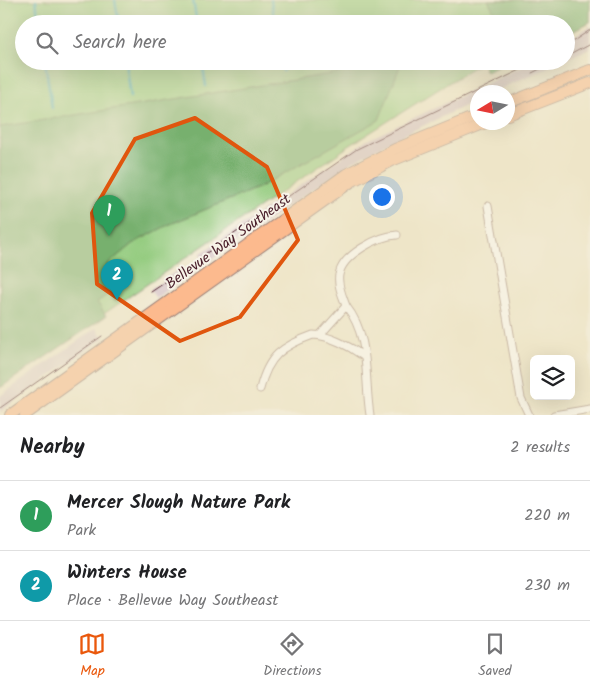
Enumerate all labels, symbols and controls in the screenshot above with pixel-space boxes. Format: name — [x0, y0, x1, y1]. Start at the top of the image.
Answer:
search box — [15, 15, 575, 70]
text: Search here — [73, 28, 167, 58]
icon: search — [33, 29, 61, 57]
north arrow — [470, 85, 515, 130]
your location — [369, 184, 395, 210]
street label: Bellevue Way Southeast — [161, 188, 297, 296]
pin: 1 — [93, 195, 125, 236]
pin: 2 — [101, 259, 133, 300]
map controls — [530, 355, 575, 400]
button: layers — [530, 355, 575, 400]
text: Nearby — [20, 431, 85, 464]
text: 2 results — [510, 435, 570, 460]
text: Mercer Slough Nature Park — [67, 488, 290, 518]
text: 1 — [34, 503, 38, 528]
text: 220 m — [524, 503, 570, 528]
text: Park — [67, 518, 96, 543]
text: Winters House — [67, 558, 187, 588]
text: 2 — [31, 573, 41, 598]
text: 230 m — [524, 573, 570, 598]
text: Place · Bellevue Way Southeast — [67, 588, 278, 613]
tab: Map — [78, 630, 106, 682]
tab: Directions — [263, 630, 321, 682]
tab: Saved — [478, 630, 512, 682]

